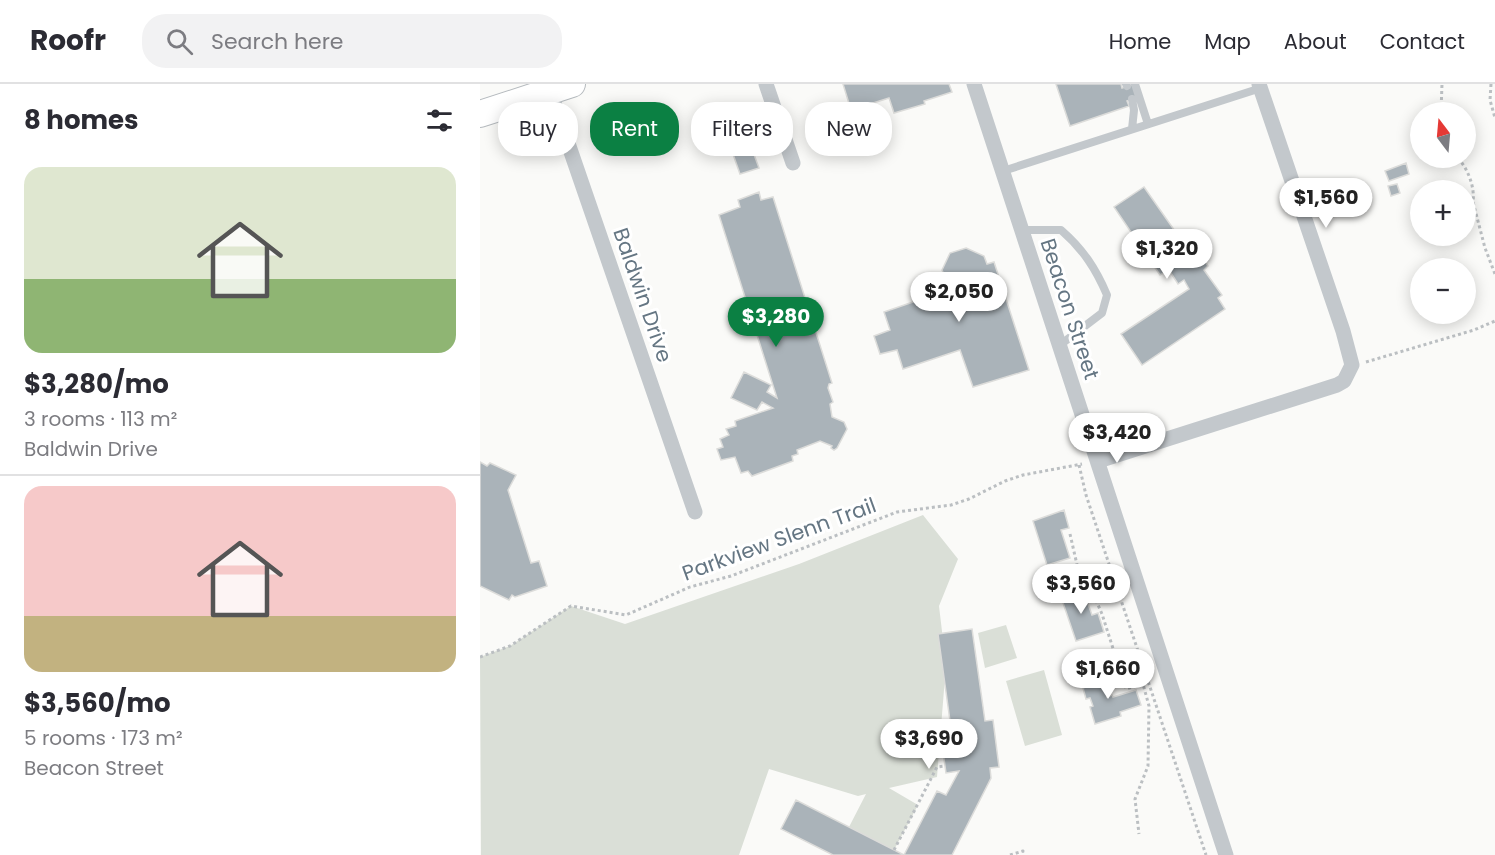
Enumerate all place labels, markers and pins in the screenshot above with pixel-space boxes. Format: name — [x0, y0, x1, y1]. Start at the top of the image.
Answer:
pin: $1,560 — [1277, 178, 1375, 229]
pin: $1,320 — [1118, 229, 1216, 280]
pin: $2,050 — [910, 272, 1008, 323]
pin: $3,280 — [727, 297, 825, 348]
pin: $3,420 — [1068, 413, 1166, 464]
pin: $3,560 — [1032, 564, 1130, 615]
pin: $1,660 — [1059, 649, 1157, 700]
pin: $3,690 — [880, 719, 978, 770]

